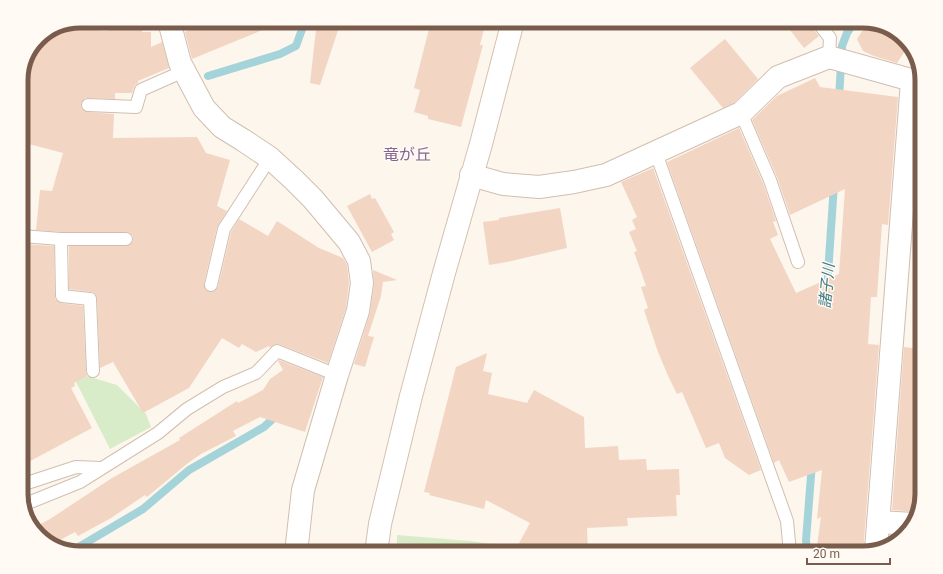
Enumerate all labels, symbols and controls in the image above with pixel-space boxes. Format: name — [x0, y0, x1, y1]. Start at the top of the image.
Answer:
district label: 竜が丘 — [383, 145, 431, 164]
water label: 諸子川 — [816, 261, 838, 309]
scale bar — [807, 540, 890, 566]
text: 20 m — [813, 547, 840, 561]

